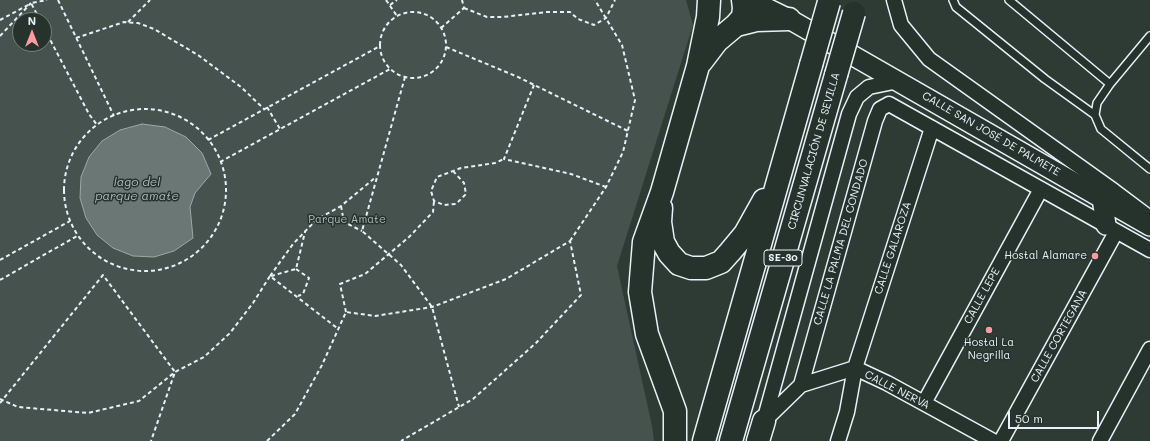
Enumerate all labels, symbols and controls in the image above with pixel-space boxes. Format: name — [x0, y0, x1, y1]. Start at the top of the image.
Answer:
north arrow — [12, 12, 52, 52]
text: N — [28, 13, 36, 28]
street label: CIRCUNVALACIÓN DE SEVILLA — [785, 71, 843, 231]
street label: CALLE SAN JOSÉ DE PALMETE — [920, 89, 1062, 179]
street label: CALLE LA PALMA DEL CONDADO — [811, 157, 871, 327]
water label: lago del parque amate — [95, 175, 179, 203]
street label: CALLE GALAROZA — [872, 200, 914, 296]
park label: Parque Amate — [308, 213, 386, 227]
place label: Hostal Alamare — [1004, 249, 1087, 263]
road number: SE-30 — [764, 250, 802, 266]
marker: Hostal Alamare — [1090, 251, 1100, 261]
street label: CALLE LEPE — [961, 266, 1003, 326]
street label: CALLE CORTEGANA — [1028, 287, 1090, 385]
marker: Hostal La Negrilla — [984, 325, 994, 335]
place label: Hostal La Negrilla — [964, 336, 1014, 362]
street label: CALLE NERVA — [862, 368, 932, 412]
scale bar — [1010, 403, 1101, 429]
text: 50 m — [1015, 410, 1043, 426]

